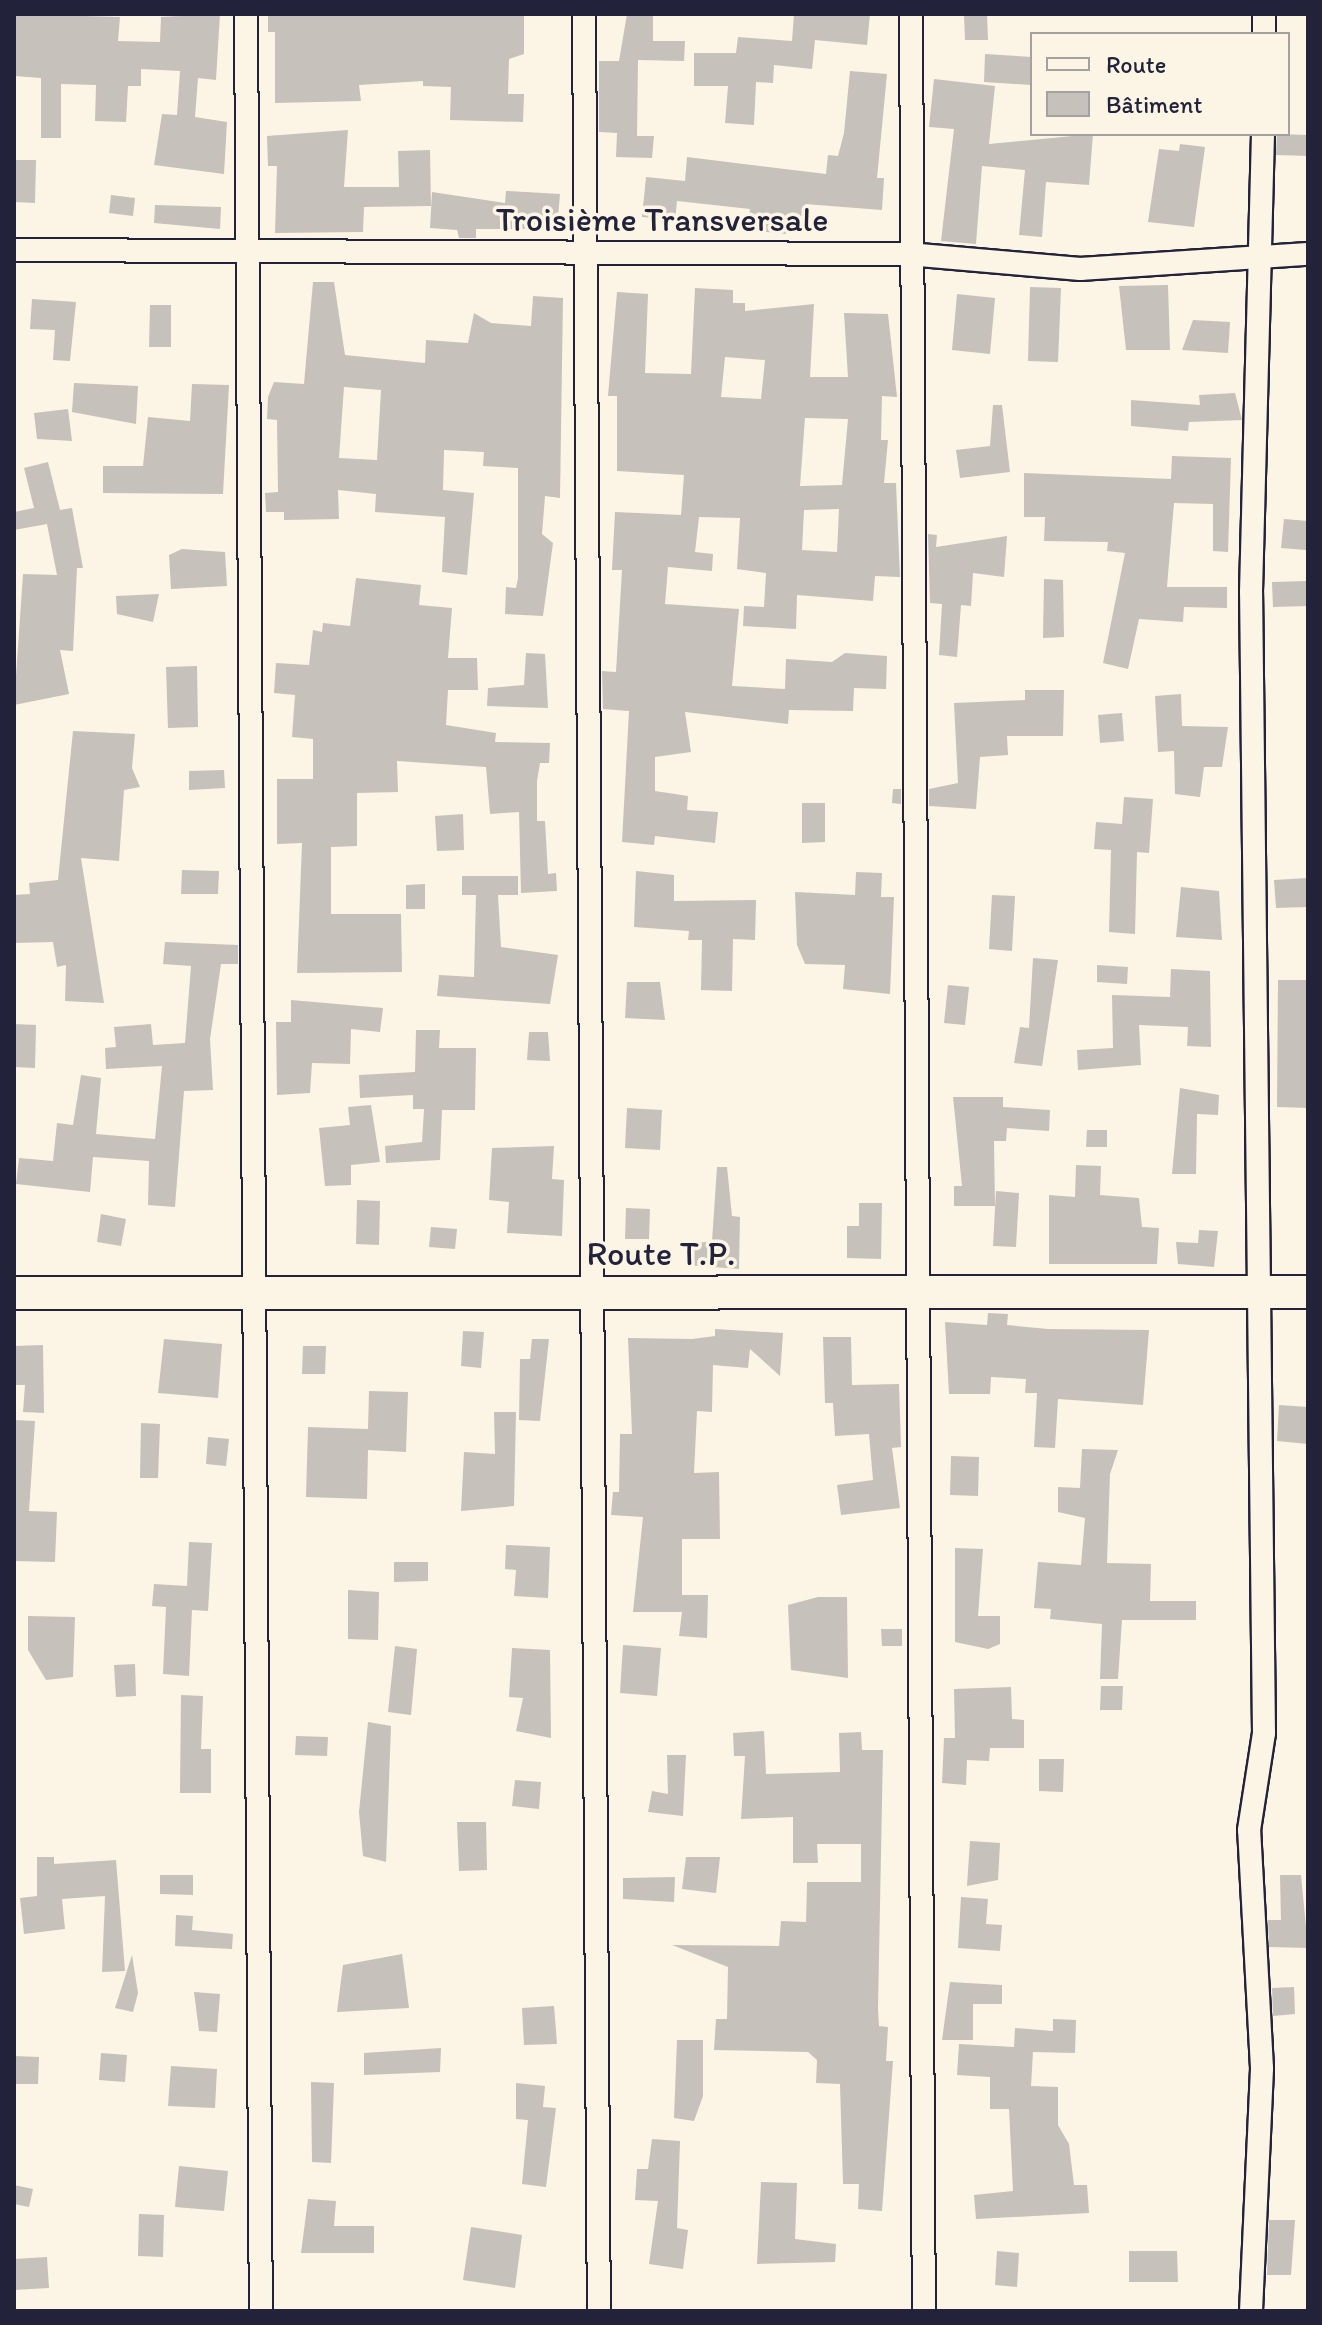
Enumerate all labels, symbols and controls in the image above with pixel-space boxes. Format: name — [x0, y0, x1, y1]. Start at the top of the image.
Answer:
legend — [1030, 32, 1290, 136]
text: Route — [1106, 50, 1166, 79]
text: Bâtiment — [1106, 90, 1202, 119]
street label: Troisième Transversale — [495, 200, 829, 240]
street label: Route T.P. — [587, 1234, 735, 1274]

